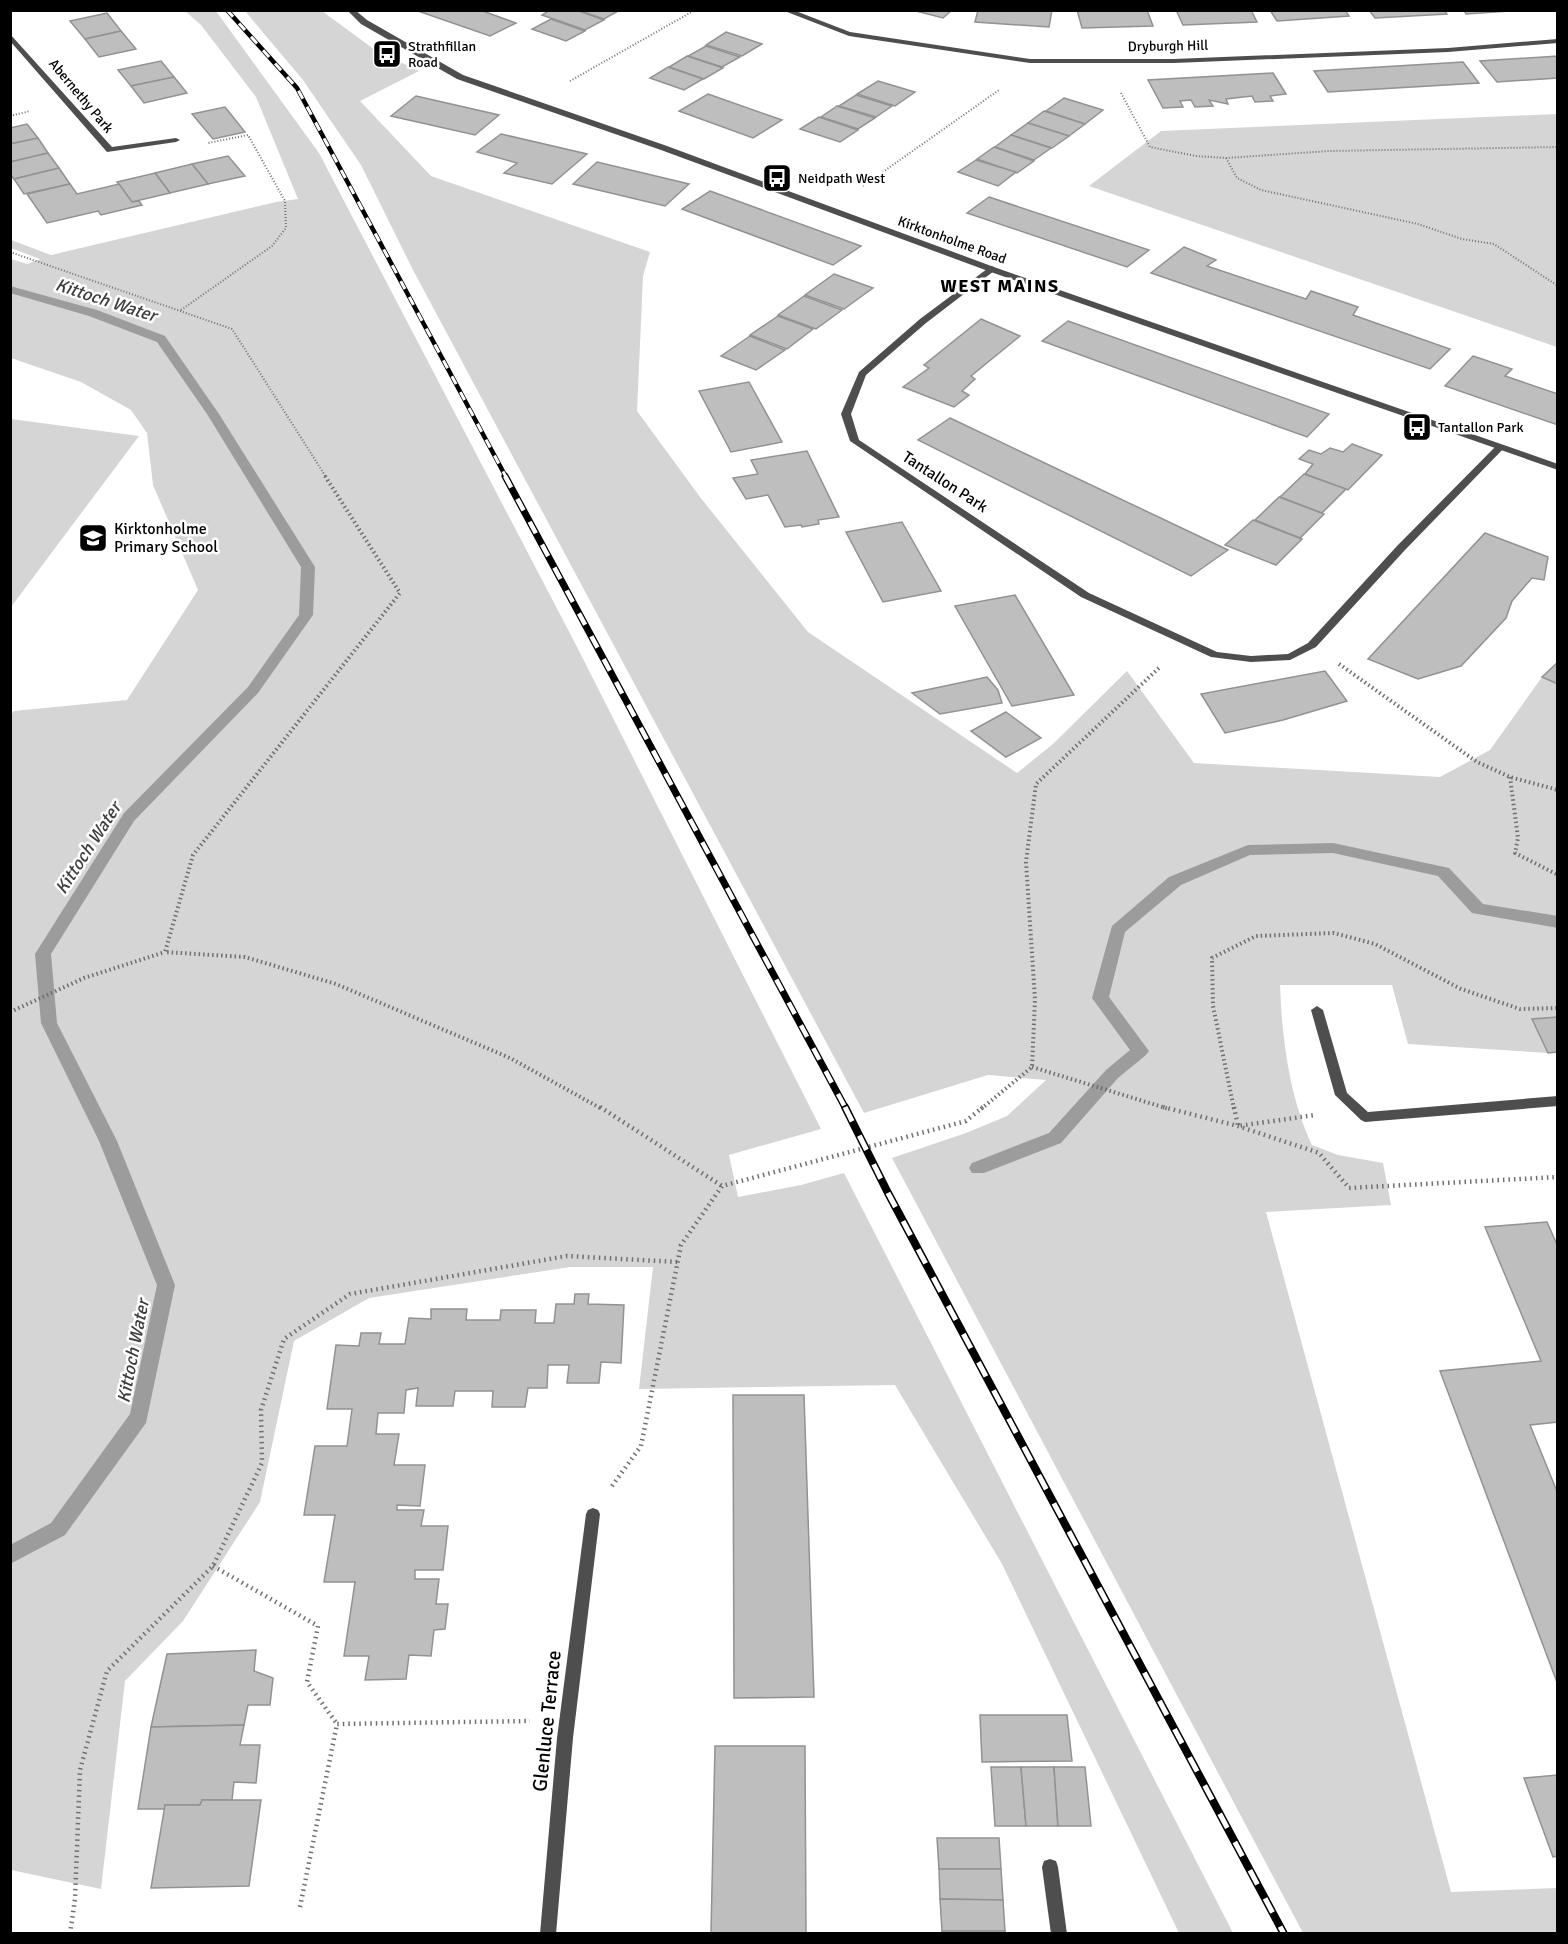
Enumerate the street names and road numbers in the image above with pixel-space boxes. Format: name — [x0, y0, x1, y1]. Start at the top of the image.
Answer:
street label: Dryburgh Hill — [1128, 37, 1208, 55]
street label: Abernethy Park — [45, 55, 117, 137]
street label: Kirktonholme Road — [895, 212, 1009, 268]
street label: Tantallon Park — [899, 447, 991, 517]
street label: Glenluce Terrace — [527, 1649, 567, 1793]

